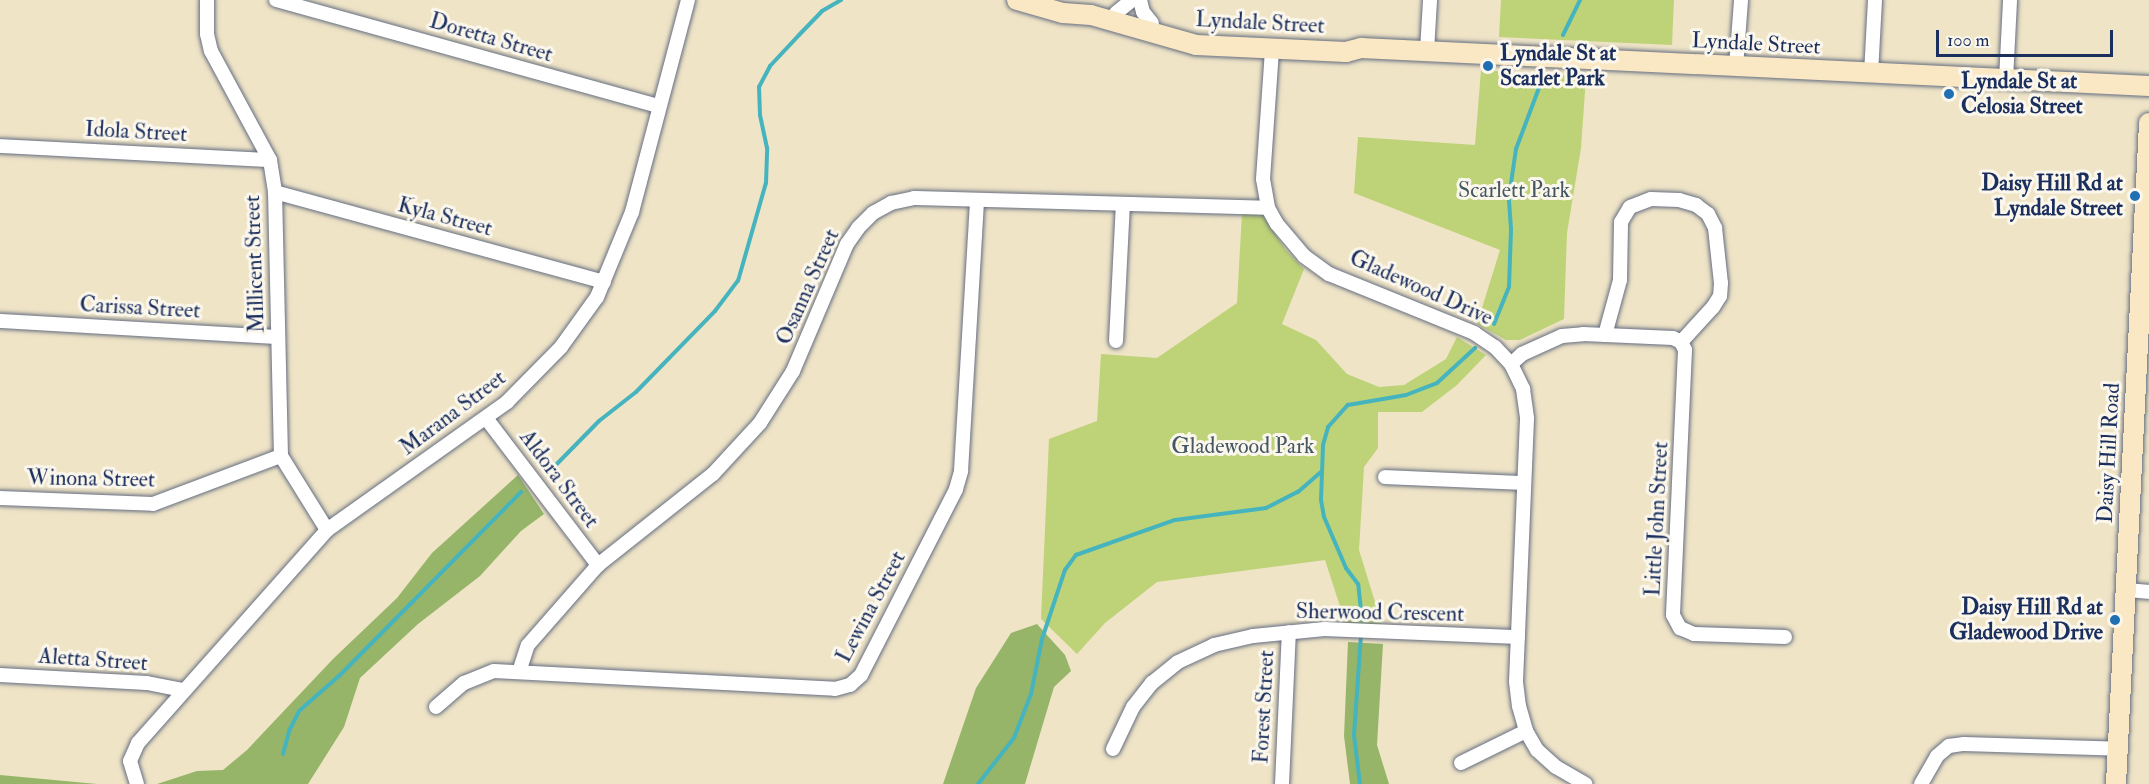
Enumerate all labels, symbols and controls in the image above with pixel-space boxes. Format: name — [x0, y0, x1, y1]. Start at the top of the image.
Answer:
street label: Lyndale Street — [1195, 6, 1325, 40]
street label: Doretta Street — [426, 8, 556, 68]
scale bar — [1939, 18, 2116, 56]
street label: Lyndale Street — [1691, 27, 1821, 61]
text: 100 m — [1947, 29, 1990, 52]
place label: Lyndale St at Scarlet Park — [1500, 40, 1616, 92]
marker: Lyndale St at Scarlet Park — [1481, 59, 1495, 73]
place label: Lyndale St at Celosia Street — [1961, 68, 2083, 119]
marker: Lyndale St at Celosia Street — [1942, 87, 1956, 101]
street label: Idola Street — [84, 116, 188, 148]
place label: Daisy Hill Rd at Lyndale Street — [1981, 170, 2123, 222]
park label: Scarlett Park — [1458, 178, 1570, 204]
marker: Daisy Hill Rd at Lyndale Street — [2128, 189, 2142, 203]
street label: Kyla Street — [395, 192, 495, 242]
street label: Millicent Street — [239, 194, 271, 334]
street label: Osanna Street — [771, 225, 845, 349]
street label: Gladewood Drive — [1345, 245, 1497, 331]
street label: Carissa Street — [79, 292, 201, 324]
street label: Marana Street — [395, 365, 511, 461]
street label: Daisy Hill Road — [2092, 382, 2126, 524]
street label: Aldora Street — [514, 425, 604, 533]
park label: Gladewood Park — [1171, 434, 1315, 460]
street label: Little John Street — [1640, 441, 1674, 597]
street label: Winona Street — [27, 465, 155, 493]
street label: Lewina Street — [831, 547, 911, 667]
place label: Daisy Hill Rd at Gladewood Drive — [1949, 594, 2103, 646]
street label: Sherwood Crescent — [1296, 598, 1464, 628]
marker: Daisy Hill Rd at Gladewood Drive — [2108, 613, 2122, 627]
street label: Aletta Street — [37, 643, 149, 677]
street label: Forest Street — [1248, 650, 1280, 764]

